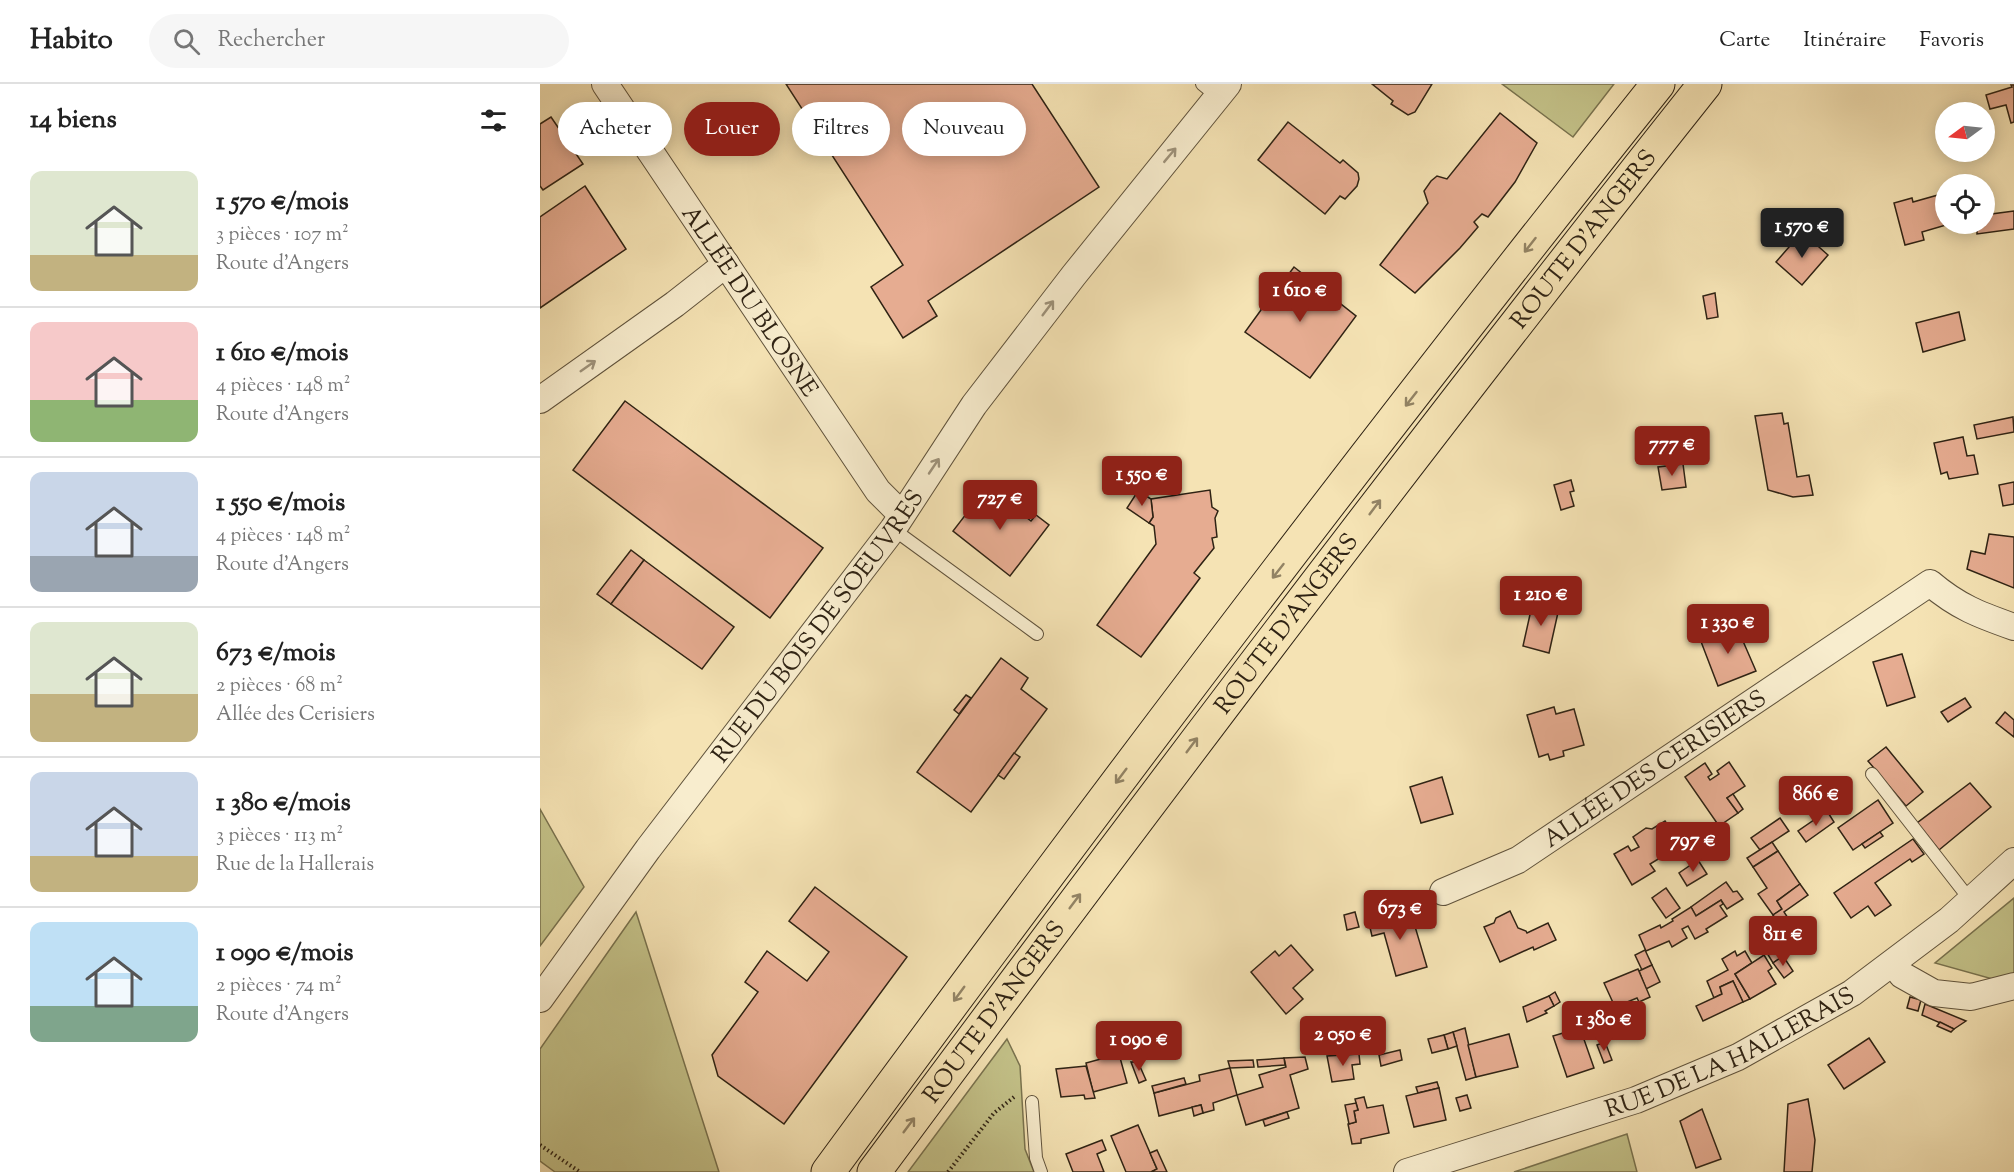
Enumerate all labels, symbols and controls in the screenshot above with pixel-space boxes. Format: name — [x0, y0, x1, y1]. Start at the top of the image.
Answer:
search box — [149, 14, 569, 68]
text: Habito — [30, 21, 113, 61]
icon: search — [170, 25, 203, 58]
text: Rechercher — [218, 25, 325, 57]
text: Carte — [1719, 26, 1770, 56]
text: Itinéraire — [1803, 26, 1886, 56]
text: Favoris — [1919, 26, 1984, 56]
text: 14 biens — [30, 102, 117, 139]
chip: Acheter — [558, 102, 672, 156]
chip: Louer — [684, 102, 780, 156]
chip: Filtres — [792, 102, 890, 156]
chip: Nouveau — [902, 102, 1026, 156]
north arrow — [1935, 102, 1995, 162]
map controls — [1935, 102, 1995, 234]
icon: filters — [477, 104, 510, 137]
street label: ROUTE D'ANGERS — [1503, 143, 1666, 337]
one-way arrow — [1163, 148, 1176, 164]
button: locate — [1935, 174, 1995, 234]
text: 1 570 €/mois — [216, 184, 349, 221]
icon: home — [78, 195, 150, 267]
street label: ALLÉE DU BLOSNE — [672, 199, 826, 405]
pin: 1 570 € — [1747, 208, 1857, 259]
text: 1 570 € — [1775, 213, 1829, 242]
text: 3 pièces · 107 m² — [216, 221, 349, 250]
one-way arrow — [1524, 236, 1537, 252]
text: Route d'Angers — [216, 250, 349, 279]
pin: 1 610 € — [1245, 272, 1355, 323]
text: 1 610 € — [1273, 277, 1327, 306]
one-way arrow — [1042, 301, 1055, 317]
text: 1 610 €/mois — [216, 335, 348, 372]
icon: home — [78, 346, 150, 418]
one-way arrow — [579, 360, 595, 372]
text: 4 pièces · 148 m² — [216, 372, 351, 401]
one-way arrow — [1404, 390, 1417, 406]
text: Route d'Angers — [216, 401, 349, 430]
pin: 777 € — [1630, 426, 1714, 477]
text: 777 € — [1649, 431, 1695, 460]
pin: 1 550 € — [1087, 456, 1197, 507]
one-way arrow — [928, 458, 940, 475]
text: 1 550 € — [1116, 461, 1168, 490]
pin: 727 € — [958, 480, 1042, 531]
street label: RUE DU BOIS DE SOEUVRES — [705, 484, 933, 771]
text: 1 550 €/mois — [216, 485, 345, 522]
text: 727 € — [977, 485, 1023, 514]
icon: home — [78, 496, 150, 568]
one-way arrow — [1369, 499, 1381, 515]
text: 4 pièces · 148 m² — [216, 522, 351, 551]
street label: ROUTE D'ANGERS — [1207, 527, 1368, 722]
text: Route d'Angers — [216, 551, 349, 580]
one-way arrow — [1272, 563, 1285, 579]
pin: 1 210 € — [1486, 576, 1596, 627]
text: 1 210 € — [1514, 581, 1568, 610]
pin: 1 330 € — [1673, 604, 1783, 655]
text: 1 330 € — [1701, 609, 1755, 638]
text: 673 €/mois — [216, 635, 336, 672]
icon: home — [78, 646, 150, 718]
text: 2 pièces · 68 m² — [216, 672, 343, 701]
street label: ALLÉE DES CERISIERS — [1537, 683, 1774, 857]
text: Allée des Cerisiers — [216, 701, 375, 730]
one-way arrow — [1186, 737, 1199, 753]
one-way arrow — [1115, 767, 1128, 783]
pin: 866 € — [1774, 776, 1858, 827]
text: 866 € — [1793, 781, 1839, 810]
text: 1 380 €/mois — [216, 785, 351, 822]
icon: home — [78, 796, 150, 868]
text: 3 pièces · 113 m² — [216, 822, 343, 851]
pin: 797 € — [1651, 822, 1735, 873]
text: 797 € — [1670, 827, 1716, 856]
text: Rue de la Hallerais — [216, 851, 374, 880]
pin: 673 € — [1358, 890, 1442, 941]
one-way arrow — [1069, 893, 1081, 909]
text: 673 € — [1378, 895, 1422, 924]
street label: ROUTE D'ANGERS — [916, 914, 1074, 1111]
pin: 811 € — [1741, 916, 1825, 967]
text: 811 € — [1763, 921, 1803, 950]
text: 1 090 €/mois — [216, 935, 354, 972]
icon: home — [78, 946, 150, 1018]
text: 2 pièces · 74 m² — [216, 972, 342, 1001]
street label: RUE DE LA HALLERAIS — [1601, 980, 1862, 1128]
one-way arrow — [952, 985, 965, 1001]
text: Route d'Angers — [216, 1001, 349, 1030]
pin: 1 380 € — [1549, 1001, 1659, 1052]
text: 1 380 € — [1576, 1006, 1632, 1035]
pin: 2 050 € — [1288, 1016, 1398, 1067]
pin: 1 090 € — [1084, 1021, 1194, 1072]
text: 2 050 € — [1314, 1021, 1372, 1050]
text: 1 090 € — [1110, 1026, 1168, 1055]
one-way arrow — [902, 1117, 915, 1133]

